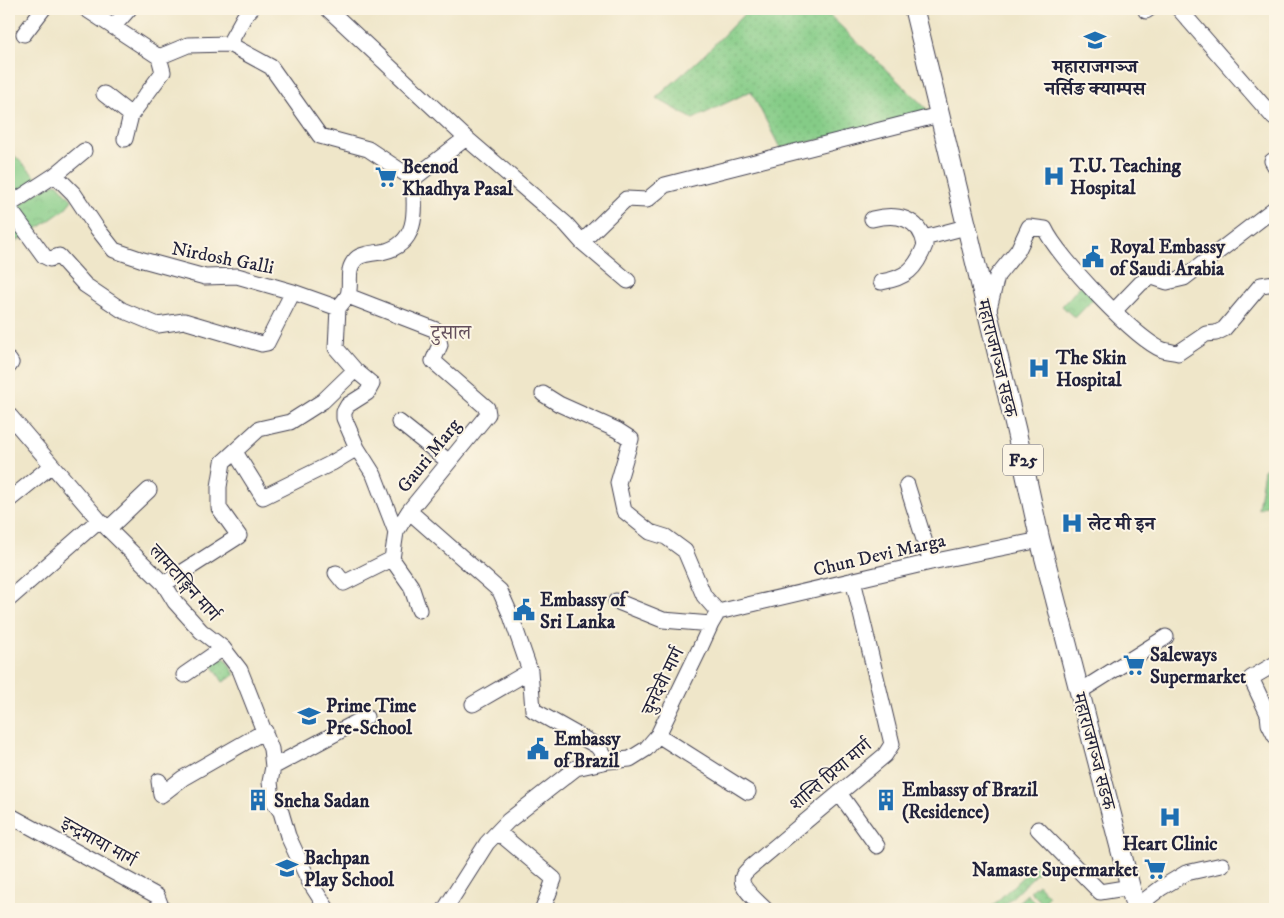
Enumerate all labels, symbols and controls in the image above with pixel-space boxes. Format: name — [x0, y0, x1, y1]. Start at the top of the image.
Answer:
school or university icon: महाराजगञ्ज नर्सिङ क्याम्पस — [1082, 27, 1108, 53]
place label: महाराजगञ्ज नर्सिङ क्याम्पस — [1043, 56, 1147, 101]
place label: T.U. Teaching Hospital — [1069, 155, 1182, 200]
place label: Beenod Khadhya Pasal — [402, 156, 513, 201]
hospital icon: T.U. Teaching Hospital — [1041, 163, 1067, 189]
supermarket icon: Beenod Khadhya Pasal — [373, 164, 399, 190]
place label: Royal Embassy of Saudi Arabia — [1110, 236, 1226, 281]
street label: Nirdosh Galli — [170, 237, 276, 280]
public building icon: Royal Embassy of Saudi Arabia — [1080, 244, 1106, 270]
street label: महाराजगञ्ज सडक — [971, 296, 1023, 421]
district label: टुसाल — [430, 321, 472, 346]
place label: The Skin Hospital — [1055, 347, 1128, 392]
hospital icon: The Skin Hospital — [1026, 355, 1052, 381]
street label: Gauri Marg — [392, 414, 466, 498]
road number: F25 — [1003, 444, 1043, 476]
hospital icon: लेट मी इन — [1059, 510, 1085, 536]
place label: लेट मी इन — [1086, 513, 1156, 536]
street label: Chun Devi Marga — [811, 529, 948, 582]
street label: लामटाङ्गिन मार्ग — [143, 539, 225, 627]
place label: Embassy of Sri Lanka — [540, 589, 630, 634]
public building icon: Embassy of Sri Lanka — [511, 597, 537, 623]
street label: चुनदेवी मार्ग — [636, 642, 690, 720]
place label: Saleways Supermarket — [1150, 644, 1247, 689]
supermarket icon: Saleways Supermarket — [1121, 652, 1147, 678]
street label: महाराजगञ्ज सडक — [1067, 689, 1121, 814]
place label: Prime Time Pre-School — [326, 695, 417, 740]
school or university icon: Prime Time Pre-School — [296, 703, 322, 729]
place label: Embassy of Brazil — [554, 728, 621, 773]
street label: शान्ति प्रिया मार्ग — [785, 733, 878, 816]
public building icon: Embassy of Brazil — [525, 736, 551, 762]
place label: Embassy of Brazil (Residence) — [902, 779, 1038, 824]
building icon: Sneha Sadan — [245, 787, 271, 813]
building icon: Embassy of Brazil (Residence) — [873, 787, 899, 813]
place label: Sneha Sadan — [274, 790, 370, 813]
hospital icon: Heart Clinic — [1157, 804, 1183, 830]
street label: इन्द्रमाया मार्ग — [56, 812, 141, 873]
place label: Heart Clinic — [1122, 833, 1218, 856]
place label: Bachpan Play School — [304, 847, 394, 892]
school or university icon: Bachpan Play School — [274, 855, 300, 881]
supermarket icon: Namaste Supermarket — [1142, 856, 1168, 882]
place label: Namaste Supermarket — [972, 859, 1139, 882]

